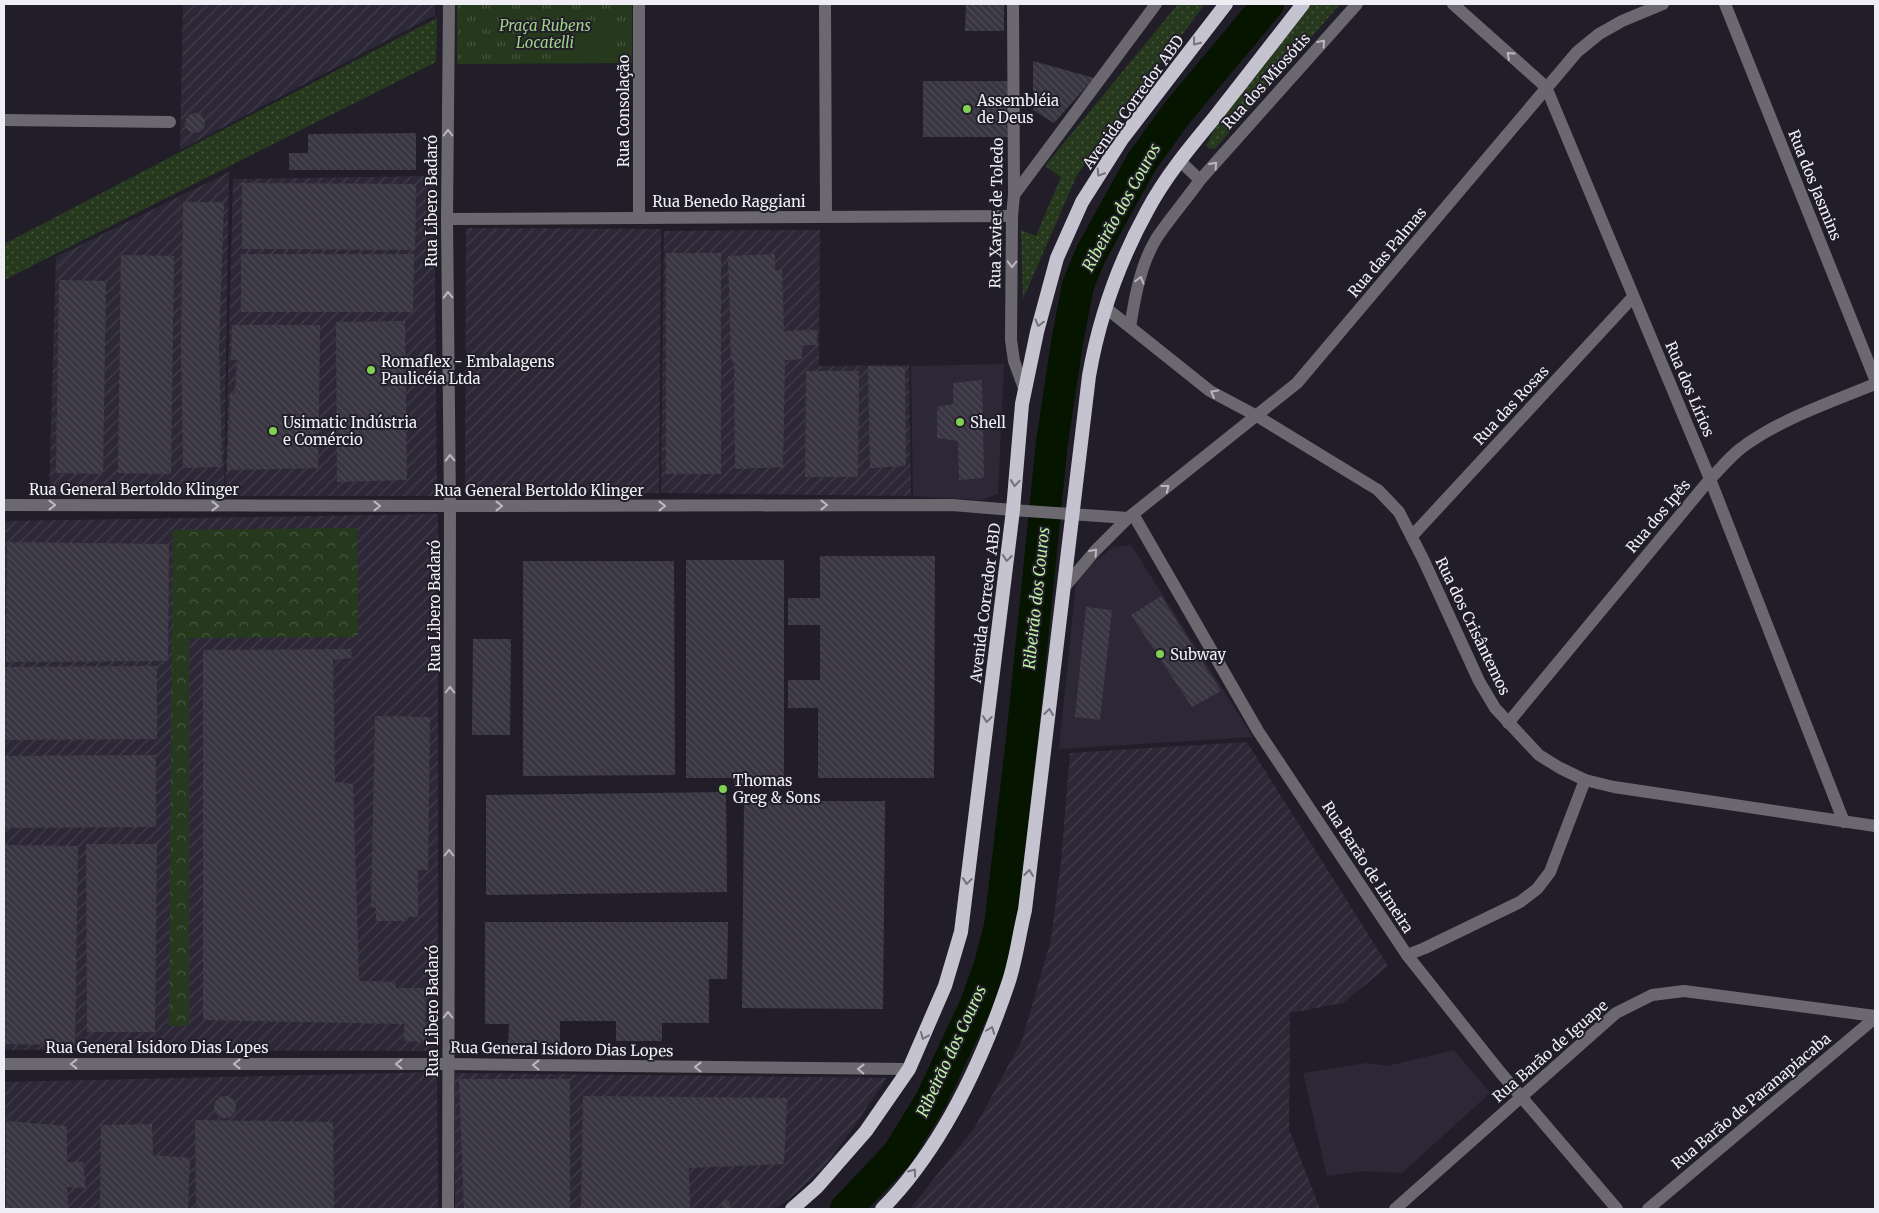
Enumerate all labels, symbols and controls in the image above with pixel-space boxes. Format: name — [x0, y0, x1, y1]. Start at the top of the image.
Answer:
park label: Praça Rubens Locatelli — [499, 16, 591, 52]
street label: Rua dos Miosótis — [1218, 29, 1314, 133]
street label: Avenida Corredor ABD — [1077, 31, 1188, 173]
one-way arrow — [1194, 36, 1202, 45]
one-way arrow — [1316, 40, 1325, 49]
one-way arrow — [1506, 52, 1515, 61]
street label: Rua Consolação — [614, 54, 633, 167]
place label: Assembléia de Deus — [976, 91, 1059, 127]
marker: Assembléia de Deus — [961, 103, 973, 115]
street label: Rua dos Jasmins — [1784, 127, 1846, 243]
one-way arrow — [443, 128, 453, 136]
street label: Rua Libero Badaró — [422, 135, 441, 267]
street label: Rua Xavier de Toledo — [985, 137, 1007, 289]
water label: Ribeirão dos Couros — [1078, 139, 1165, 274]
one-way arrow — [1208, 161, 1217, 170]
one-way arrow — [1097, 168, 1106, 177]
street label: Rua Benedo Raggiani — [652, 192, 806, 211]
street label: Rua das Palmas — [1344, 203, 1430, 301]
one-way arrow — [1007, 261, 1017, 269]
one-way arrow — [1134, 276, 1144, 284]
one-way arrow — [443, 291, 453, 298]
one-way arrow — [1035, 318, 1045, 326]
street label: Rua dos Lírios — [1661, 338, 1719, 440]
place label: Romaflex - Embalagens Paulicéia Ltda — [381, 352, 555, 388]
street label: Rua das Rosas — [1469, 361, 1553, 449]
marker: Romaflex - Embalagens Paulicéia Ltda — [365, 364, 377, 376]
one-way arrow — [1210, 389, 1219, 399]
place label: Usimatic Indústria e Comércio — [283, 413, 417, 449]
place label: Shell — [970, 413, 1006, 432]
marker: Shell — [954, 416, 966, 428]
marker: Usimatic Indústria e Comércio — [267, 425, 279, 437]
one-way arrow — [445, 453, 455, 461]
street label: Rua dos Ipês — [1622, 475, 1694, 557]
street label: Rua General Bertoldo Klinger — [29, 480, 239, 499]
one-way arrow — [1010, 480, 1021, 488]
street label: Rua General Bertoldo Klinger — [434, 481, 644, 500]
one-way arrow — [1161, 485, 1170, 494]
one-way arrow — [49, 500, 57, 510]
one-way arrow — [820, 500, 828, 510]
one-way arrow — [212, 501, 219, 511]
one-way arrow — [374, 501, 382, 511]
one-way arrow — [496, 501, 503, 511]
one-way arrow — [658, 501, 666, 511]
street label: Avenida Corredor ABD — [966, 522, 1004, 685]
water label: Ribeirão dos Couros — [1019, 526, 1053, 670]
street label: Rua Libero Badaró — [425, 540, 444, 672]
one-way arrow — [1089, 549, 1098, 558]
one-way arrow — [1002, 554, 1013, 562]
street label: Rua dos Crisântemos — [1431, 554, 1515, 698]
place label: Subway — [1170, 645, 1226, 664]
marker: Subway — [1154, 648, 1166, 660]
one-way arrow — [445, 686, 455, 694]
one-way arrow — [1043, 707, 1054, 715]
one-way arrow — [982, 716, 993, 724]
place label: Thomas Greg & Sons — [733, 771, 821, 807]
marker: Thomas Greg & Sons — [717, 783, 729, 795]
street label: Rua Barão de Limeira — [1318, 797, 1418, 937]
one-way arrow — [444, 848, 454, 856]
one-way arrow — [1023, 869, 1034, 877]
one-way arrow — [962, 877, 973, 885]
street label: Rua Libero Badaró — [423, 945, 442, 1077]
water label: Ribeirão dos Couros — [912, 982, 990, 1120]
street label: Rua Barão de Iguape — [1489, 996, 1612, 1106]
one-way arrow — [443, 1011, 453, 1018]
one-way arrow — [985, 1026, 995, 1035]
street label: Rua Barão de Paranapiacaba — [1668, 1029, 1834, 1173]
one-way arrow — [919, 1031, 930, 1040]
street label: Rua General Isidoro Dias Lopes — [45, 1038, 269, 1057]
street label: Rua General Isidoro Dias Lopes — [450, 1038, 674, 1060]
one-way arrow — [70, 1059, 78, 1069]
one-way arrow — [233, 1059, 240, 1069]
one-way arrow — [395, 1059, 403, 1069]
one-way arrow — [531, 1060, 539, 1070]
one-way arrow — [694, 1062, 702, 1072]
one-way arrow — [856, 1064, 864, 1074]
one-way arrow — [907, 1168, 916, 1178]

